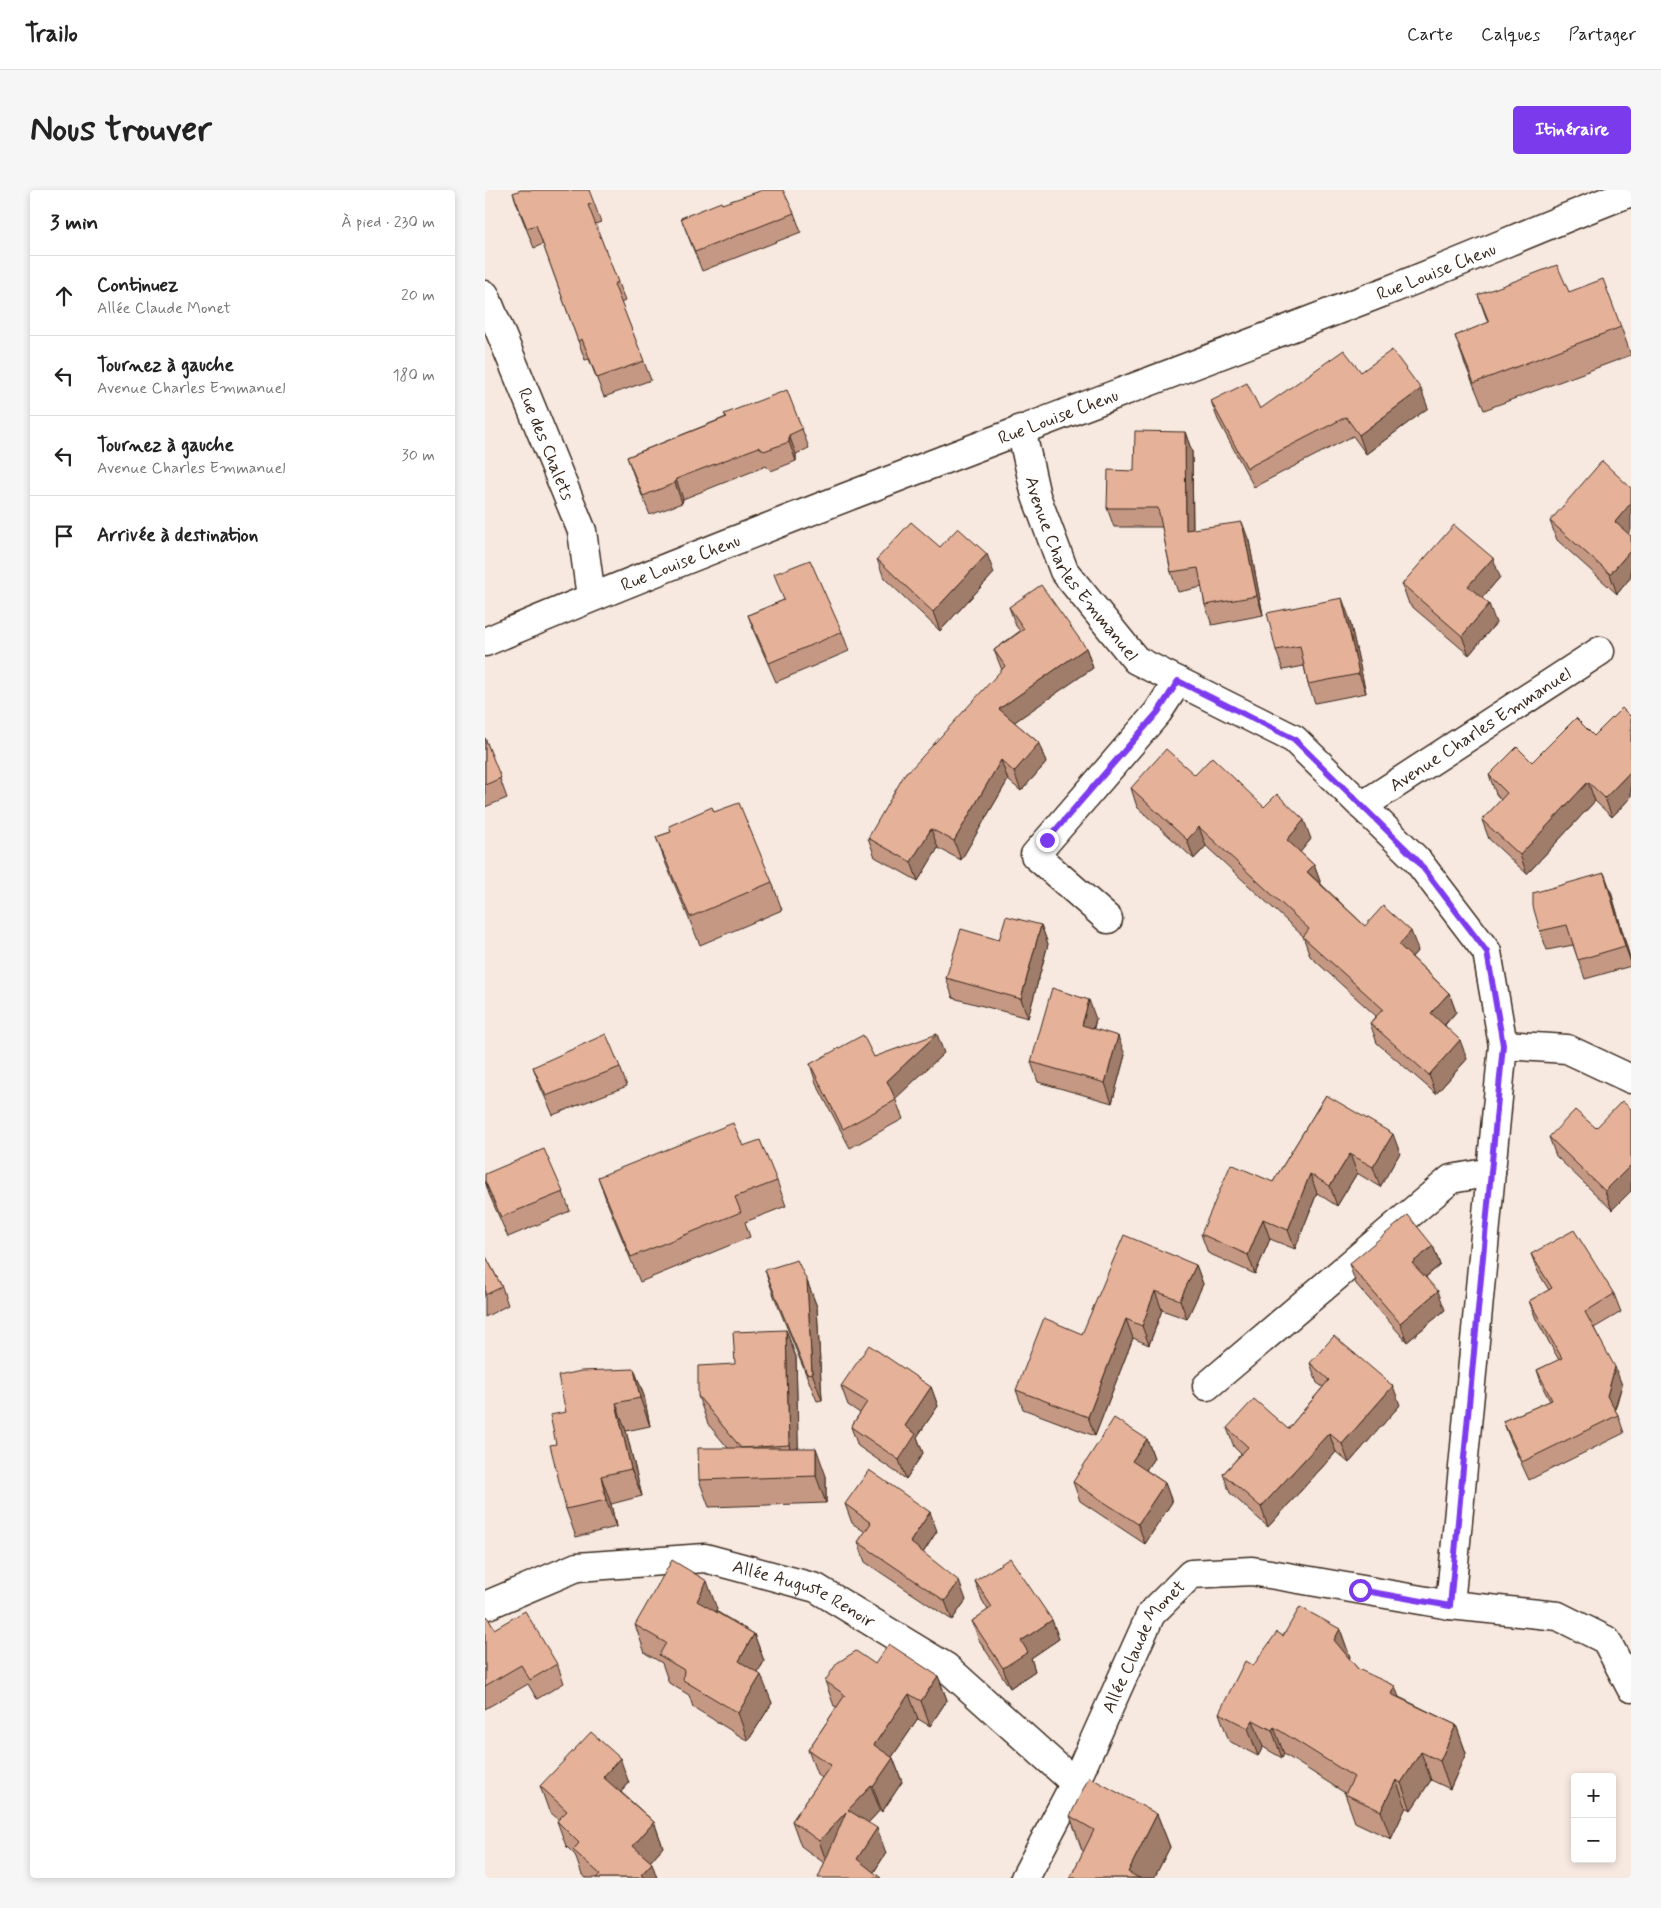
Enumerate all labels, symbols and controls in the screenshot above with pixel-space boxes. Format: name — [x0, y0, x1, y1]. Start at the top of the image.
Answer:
text: Trailo — [25, 19, 78, 50]
text: Carte — [1407, 23, 1453, 47]
text: Calques — [1481, 23, 1540, 47]
text: Partager — [1568, 23, 1636, 47]
button: Itinéraire — [1513, 106, 1631, 154]
text: Nous trouver — [30, 107, 212, 153]
text: 3 min — [50, 209, 98, 237]
text: À pied · 230 m — [341, 212, 435, 233]
street label: Rue Louise Chenu — [1373, 237, 1500, 307]
text: Continuez — [97, 273, 178, 298]
icon: ahead — [50, 282, 78, 310]
text: 20 m — [401, 285, 435, 306]
text: Allée Claude Monet — [97, 298, 231, 319]
text: Tournez à gauche — [97, 353, 234, 378]
icon: left — [50, 362, 78, 390]
text: 180 m — [392, 365, 435, 386]
text: Avenue Charles Emmanuel — [97, 378, 285, 399]
street label: Rue Louise Chenu — [995, 383, 1122, 451]
street label: Rue des Chalets — [511, 384, 579, 504]
text: Tournez à gauche — [97, 433, 234, 458]
icon: left — [50, 442, 78, 470]
text: 30 m — [402, 445, 435, 466]
text: Avenue Charles Emmanuel — [97, 458, 285, 479]
street label: Avenue Charles Emmanuel — [1019, 474, 1143, 667]
icon: arrive — [50, 522, 78, 550]
text: Arrivée à destination — [97, 523, 258, 548]
street label: Rue Louise Chenu — [617, 529, 744, 598]
street label: Avenue Charles Emmanuel — [1385, 662, 1576, 798]
route end — [1036, 829, 1059, 852]
street label: Allée Auguste Renoir — [730, 1555, 880, 1634]
street label: Allée Claude Monet — [1097, 1575, 1191, 1717]
route start — [1349, 1579, 1372, 1602]
map controls — [1571, 1773, 1616, 1863]
button: + — [1571, 1773, 1616, 1818]
button: − — [1571, 1818, 1616, 1863]

